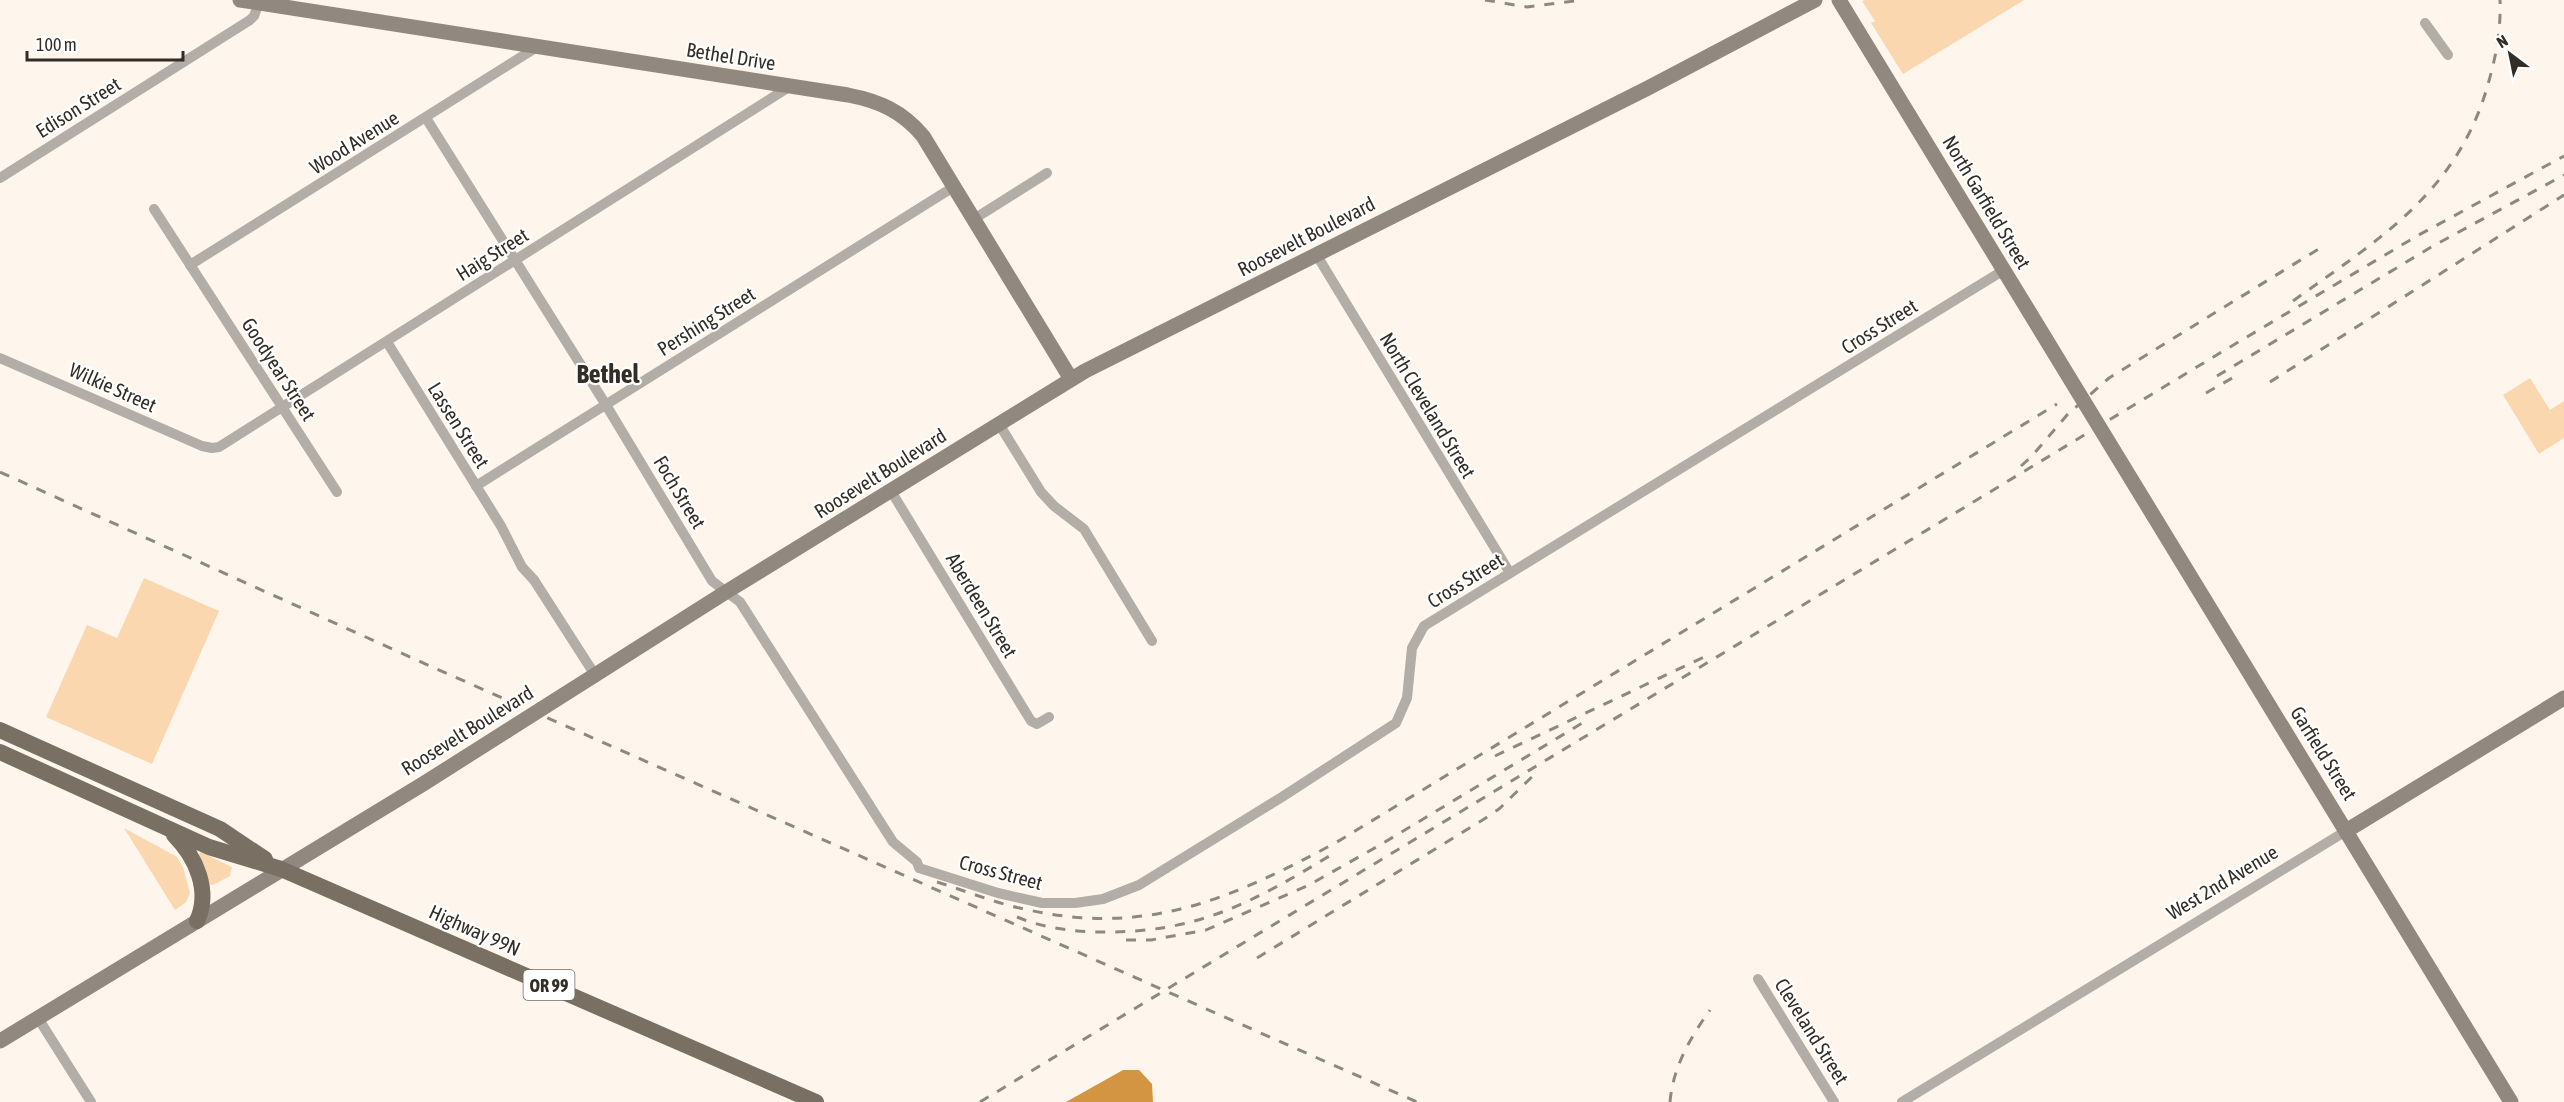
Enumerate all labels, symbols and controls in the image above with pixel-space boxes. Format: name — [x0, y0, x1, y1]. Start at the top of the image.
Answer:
scale bar — [27, 24, 183, 62]
north arrow — [2480, 24, 2540, 84]
text: N — [2493, 31, 2511, 51]
text: 100 m — [36, 34, 77, 55]
street label: Bethel Drive — [685, 38, 777, 74]
street label: Edison Street — [31, 72, 125, 142]
street label: Wood Avenue — [305, 106, 403, 178]
street label: North Garfield Street — [1938, 131, 2036, 273]
street label: Roosevelt Boulevard — [1234, 191, 1378, 281]
street label: Haig Street — [452, 223, 533, 285]
street label: Pershing Street — [653, 282, 759, 360]
street label: Cross Street — [1837, 294, 1921, 358]
street label: Goodyear Street — [237, 313, 321, 425]
street label: North Cleveland Street — [1375, 328, 1481, 482]
street label: Wilkie Street — [66, 358, 160, 416]
district label: Bethel — [577, 359, 641, 389]
street label: Lassen Street — [424, 378, 494, 472]
street label: Roosevelt Boulevard — [810, 423, 950, 523]
street label: Foch Street — [649, 451, 711, 533]
street label: Aberdeen Street — [942, 548, 1022, 662]
street label: Cross Street — [1423, 548, 1507, 612]
street label: Roosevelt Boulevard — [397, 680, 537, 780]
street label: Garfield Street — [2286, 702, 2362, 804]
street label: West 2nd Avenue — [2162, 840, 2282, 924]
street label: Cross Street — [957, 850, 1045, 894]
street label: Highway 99N — [426, 900, 524, 960]
road number: OR 99 — [524, 970, 574, 1000]
street label: Cleveland Street — [1770, 974, 1854, 1088]

